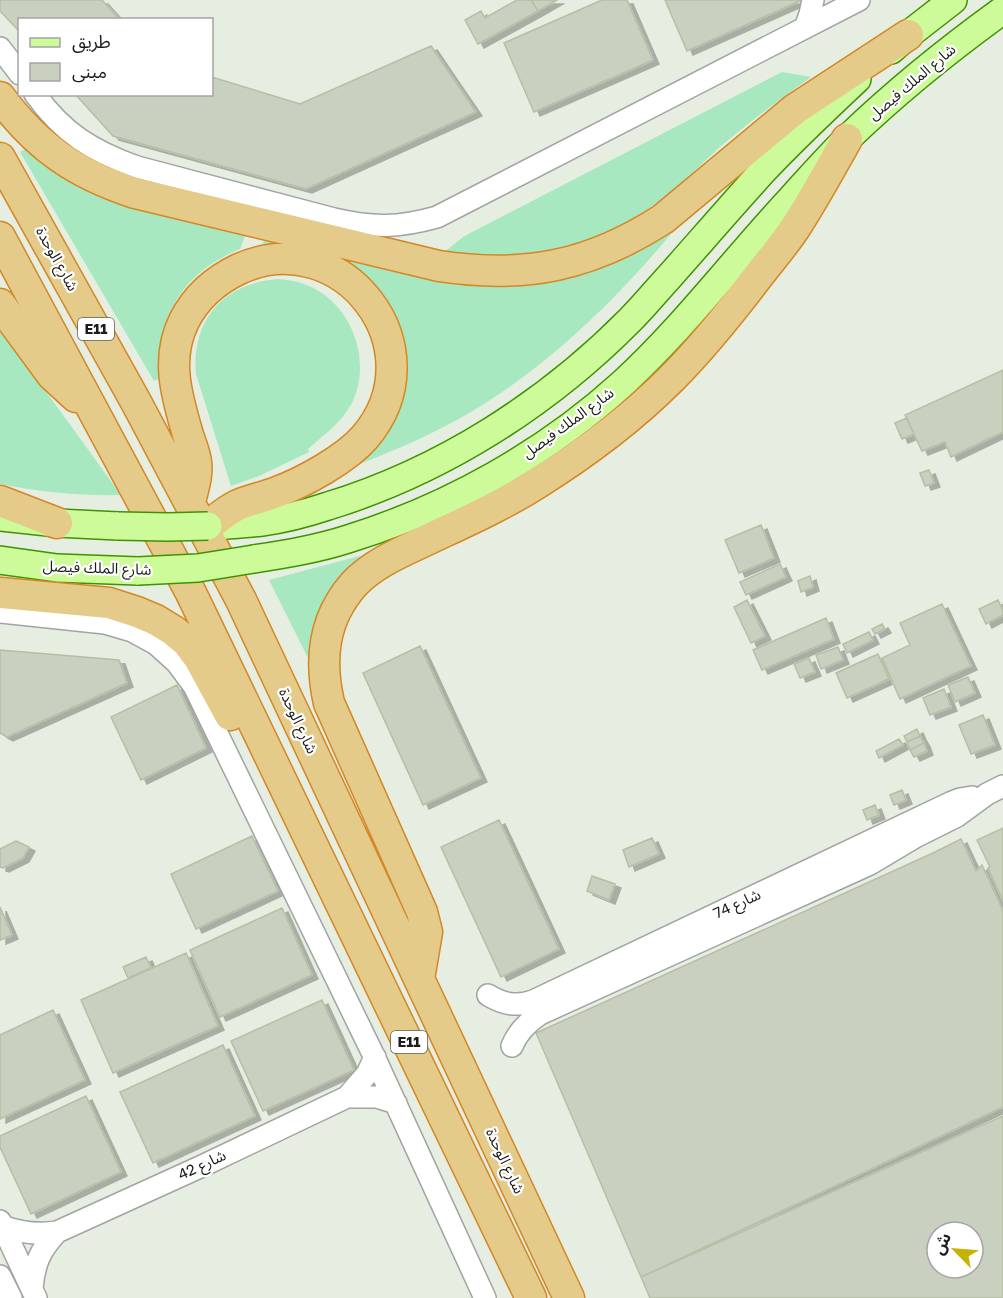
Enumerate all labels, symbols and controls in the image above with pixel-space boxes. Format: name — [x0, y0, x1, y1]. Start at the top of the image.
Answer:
legend — [18, 18, 213, 96]
text: طريق — [72, 30, 111, 53]
street label: شارع الملك فيصل — [864, 39, 962, 126]
text: مبنى — [72, 60, 107, 83]
street label: شارع الوحدة — [29, 223, 83, 296]
road number: E11 — [78, 318, 114, 340]
street label: شارع الملك فيصل — [518, 383, 619, 465]
street label: شارع الملك فيصل — [42, 556, 152, 582]
street label: شارع الوحدة — [272, 685, 322, 758]
street label: شارع 74 — [710, 884, 765, 925]
road number: E11 — [391, 1031, 427, 1053]
street label: شارع الوحدة — [479, 1125, 529, 1198]
street label: شارع 42 — [175, 1145, 230, 1187]
north arrow — [925, 1220, 985, 1280]
text: ش — [928, 1229, 955, 1258]

